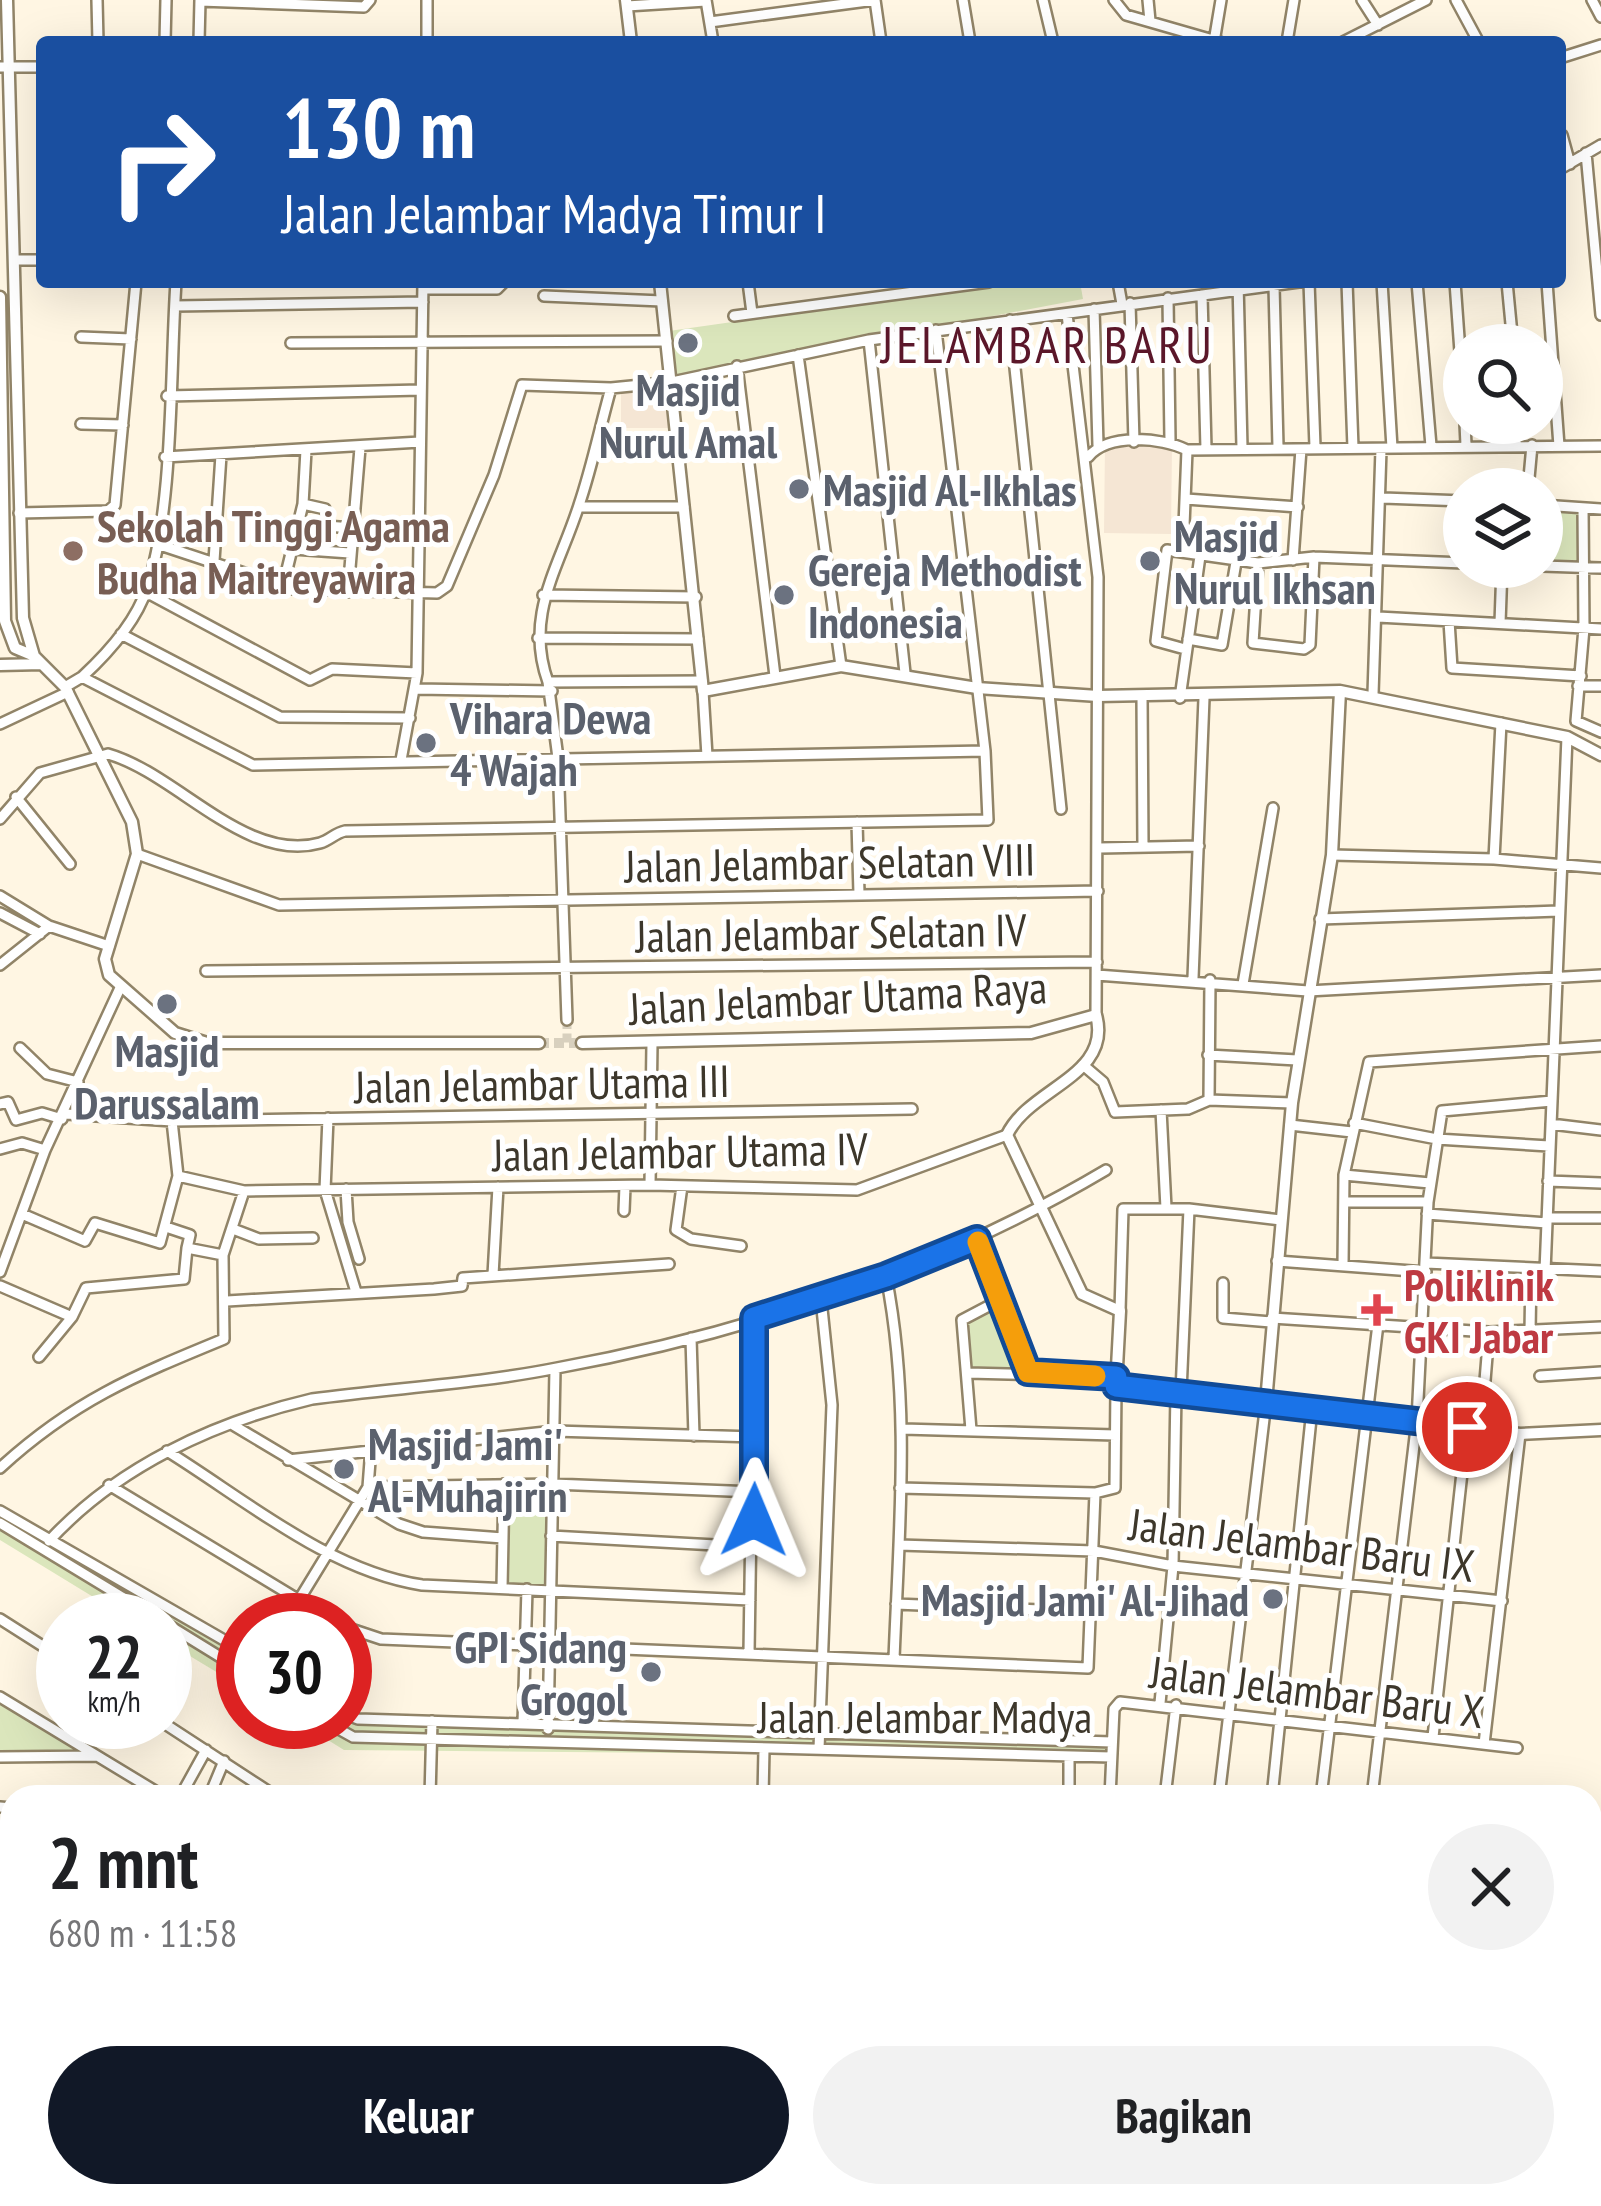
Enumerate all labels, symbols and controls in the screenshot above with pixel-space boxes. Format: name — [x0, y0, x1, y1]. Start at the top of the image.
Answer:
text: 130 m — [282, 72, 475, 181]
icon: right — [84, 84, 240, 240]
text: Jalan Jelambar Madya Timur I — [282, 178, 826, 248]
district label: JELAMBAR BARU — [879, 311, 1215, 377]
map controls — [1443, 324, 1563, 588]
button: search — [1443, 324, 1563, 444]
marker: Masjid Nurul Amal — [675, 330, 701, 356]
place label: Masjid Nurul Amal — [599, 360, 778, 470]
place label: Masjid Al-Ikhlas — [823, 460, 1077, 518]
button: layers — [1443, 468, 1563, 588]
marker: Masjid Al-Ikhlas — [786, 476, 812, 502]
place label: Sekolah Tinggi Agama Budha Maitreyawira — [97, 496, 450, 606]
place label: Masjid Nurul Ikhsan — [1174, 506, 1376, 616]
marker: Sekolah Tinggi Agama Budha Maitreyawira — [60, 538, 86, 564]
place label: Gereja Methodist Indonesia — [808, 540, 1082, 650]
marker: Masjid Nurul Ikhsan — [1137, 548, 1163, 574]
marker: Gereja Methodist Indonesia — [771, 582, 797, 608]
place label: Vihara Dewa 4 Wajah — [449, 688, 651, 798]
marker: Vihara Dewa 4 Wajah — [413, 730, 439, 756]
street label: Jalan Jelambar Selatan VIII — [622, 829, 1036, 895]
street label: Jalan Jelambar Selatan IV — [633, 900, 1027, 964]
street label: Jalan Jelambar Utama Raya — [626, 957, 1048, 1037]
marker: Masjid Darussalam — [154, 991, 180, 1017]
place label: Masjid Darussalam — [74, 1021, 260, 1131]
street label: Jalan Jelambar Utama III — [352, 1051, 730, 1115]
street label: Jalan Jelambar Utama IV — [490, 1119, 868, 1183]
place label: Poliklinik GKI Jabar — [1404, 1255, 1554, 1365]
marker: Poliklinik GKI Jabar — [1361, 1294, 1393, 1326]
pin — [1416, 1376, 1518, 1478]
icon: arrive — [1434, 1394, 1500, 1460]
place label: Masjid Jami' Al-Muhajirin — [367, 1414, 567, 1524]
marker: Masjid Jami' Al-Muhajirin — [331, 1456, 357, 1482]
position arrow — [691, 1457, 817, 1583]
street label: Jalan Jelambar Baru IX — [1124, 1494, 1478, 1594]
place label: Masjid Jami' Al-Jihad — [921, 1570, 1249, 1628]
marker: Masjid Jami' Al-Jihad — [1260, 1586, 1286, 1612]
speed limit sign: 30 — [216, 1593, 372, 1749]
text: 22 — [85, 1617, 143, 1695]
place label: GPI Sidang Grogol — [454, 1617, 628, 1727]
street label: Jalan Jelambar Baru X — [1145, 1642, 1487, 1740]
marker: GPI Sidang Grogol — [638, 1659, 664, 1685]
text: km/h — [87, 1681, 141, 1720]
street label: Jalan Jelambar Madya — [756, 1687, 1092, 1745]
text: 2 mnt — [48, 1815, 198, 1908]
button: close — [1428, 1824, 1554, 1950]
text: 680 m · 11:58 — [48, 1907, 237, 1958]
button: Keluar — [48, 2046, 789, 2184]
button: Bagikan — [813, 2046, 1554, 2184]

